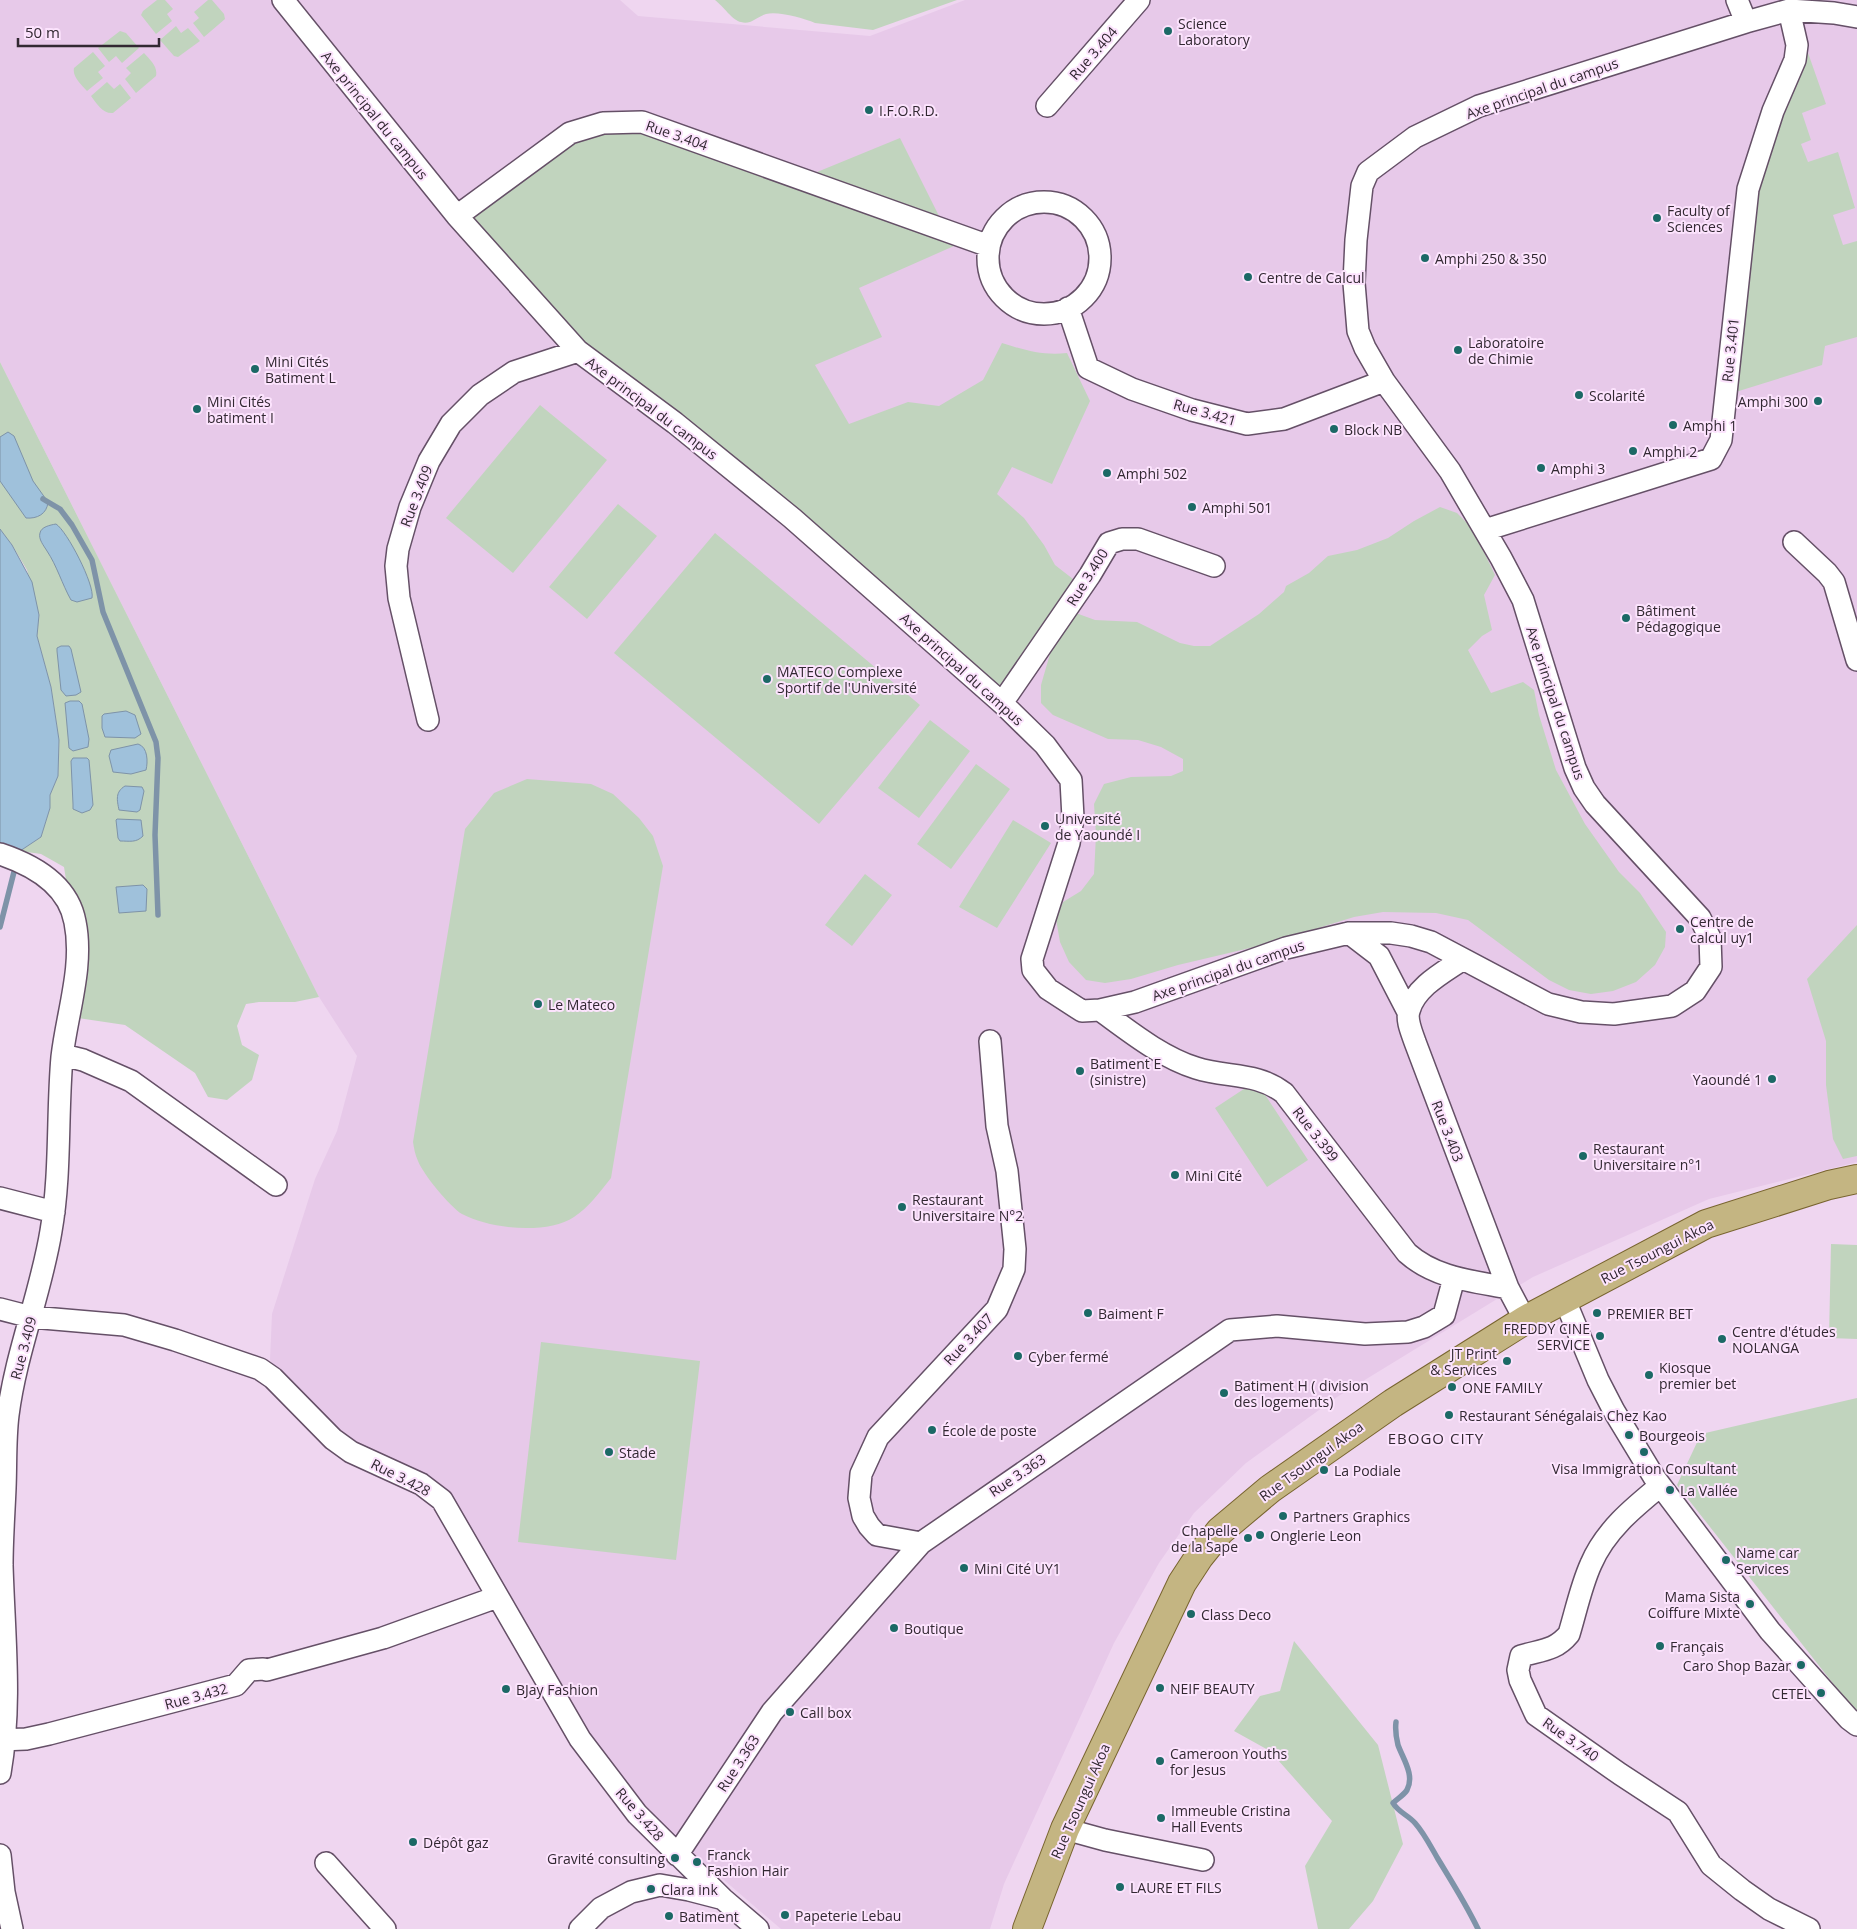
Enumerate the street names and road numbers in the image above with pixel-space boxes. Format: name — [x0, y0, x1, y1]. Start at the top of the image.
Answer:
street label: Rue 3.404 — [1065, 22, 1121, 84]
street label: Axe principal du campus — [317, 47, 433, 183]
street label: Axe principal du campus — [1463, 53, 1621, 123]
street label: Rue 3.404 — [643, 116, 711, 154]
street label: Rue 3.401 — [1717, 317, 1743, 383]
street label: Axe principal du campus — [582, 352, 722, 464]
street label: Rue 3.421 — [1171, 394, 1239, 430]
street label: Rue 3.409 — [396, 463, 436, 529]
street label: Rue 3.400 — [1062, 545, 1112, 609]
street label: Axe principal du campus — [896, 608, 1028, 730]
street label: Axe principal du campus — [1522, 624, 1590, 782]
street label: Axe principal du campus — [1149, 935, 1307, 1005]
street label: Rue 3.403 — [1428, 1098, 1468, 1164]
street label: Rue 3.399 — [1289, 1103, 1343, 1165]
street label: Rue Tsoungui Akoa — [1597, 1214, 1717, 1288]
street label: Rue 3.407 — [939, 1309, 997, 1369]
street label: Rue 3.409 — [5, 1314, 41, 1382]
street label: Rue Tsoungui Akoa — [1255, 1417, 1367, 1505]
street label: Rue 3.363 — [985, 1449, 1049, 1501]
street label: Rue 3.428 — [368, 1454, 434, 1500]
street label: Rue 3.432 — [162, 1678, 230, 1714]
street label: Rue 3.740 — [1539, 1713, 1603, 1765]
street label: Rue 3.363 — [712, 1731, 764, 1795]
street label: Rue Tsoungui Akoa — [1046, 1740, 1114, 1862]
street label: Rue 3.428 — [612, 1783, 668, 1845]

